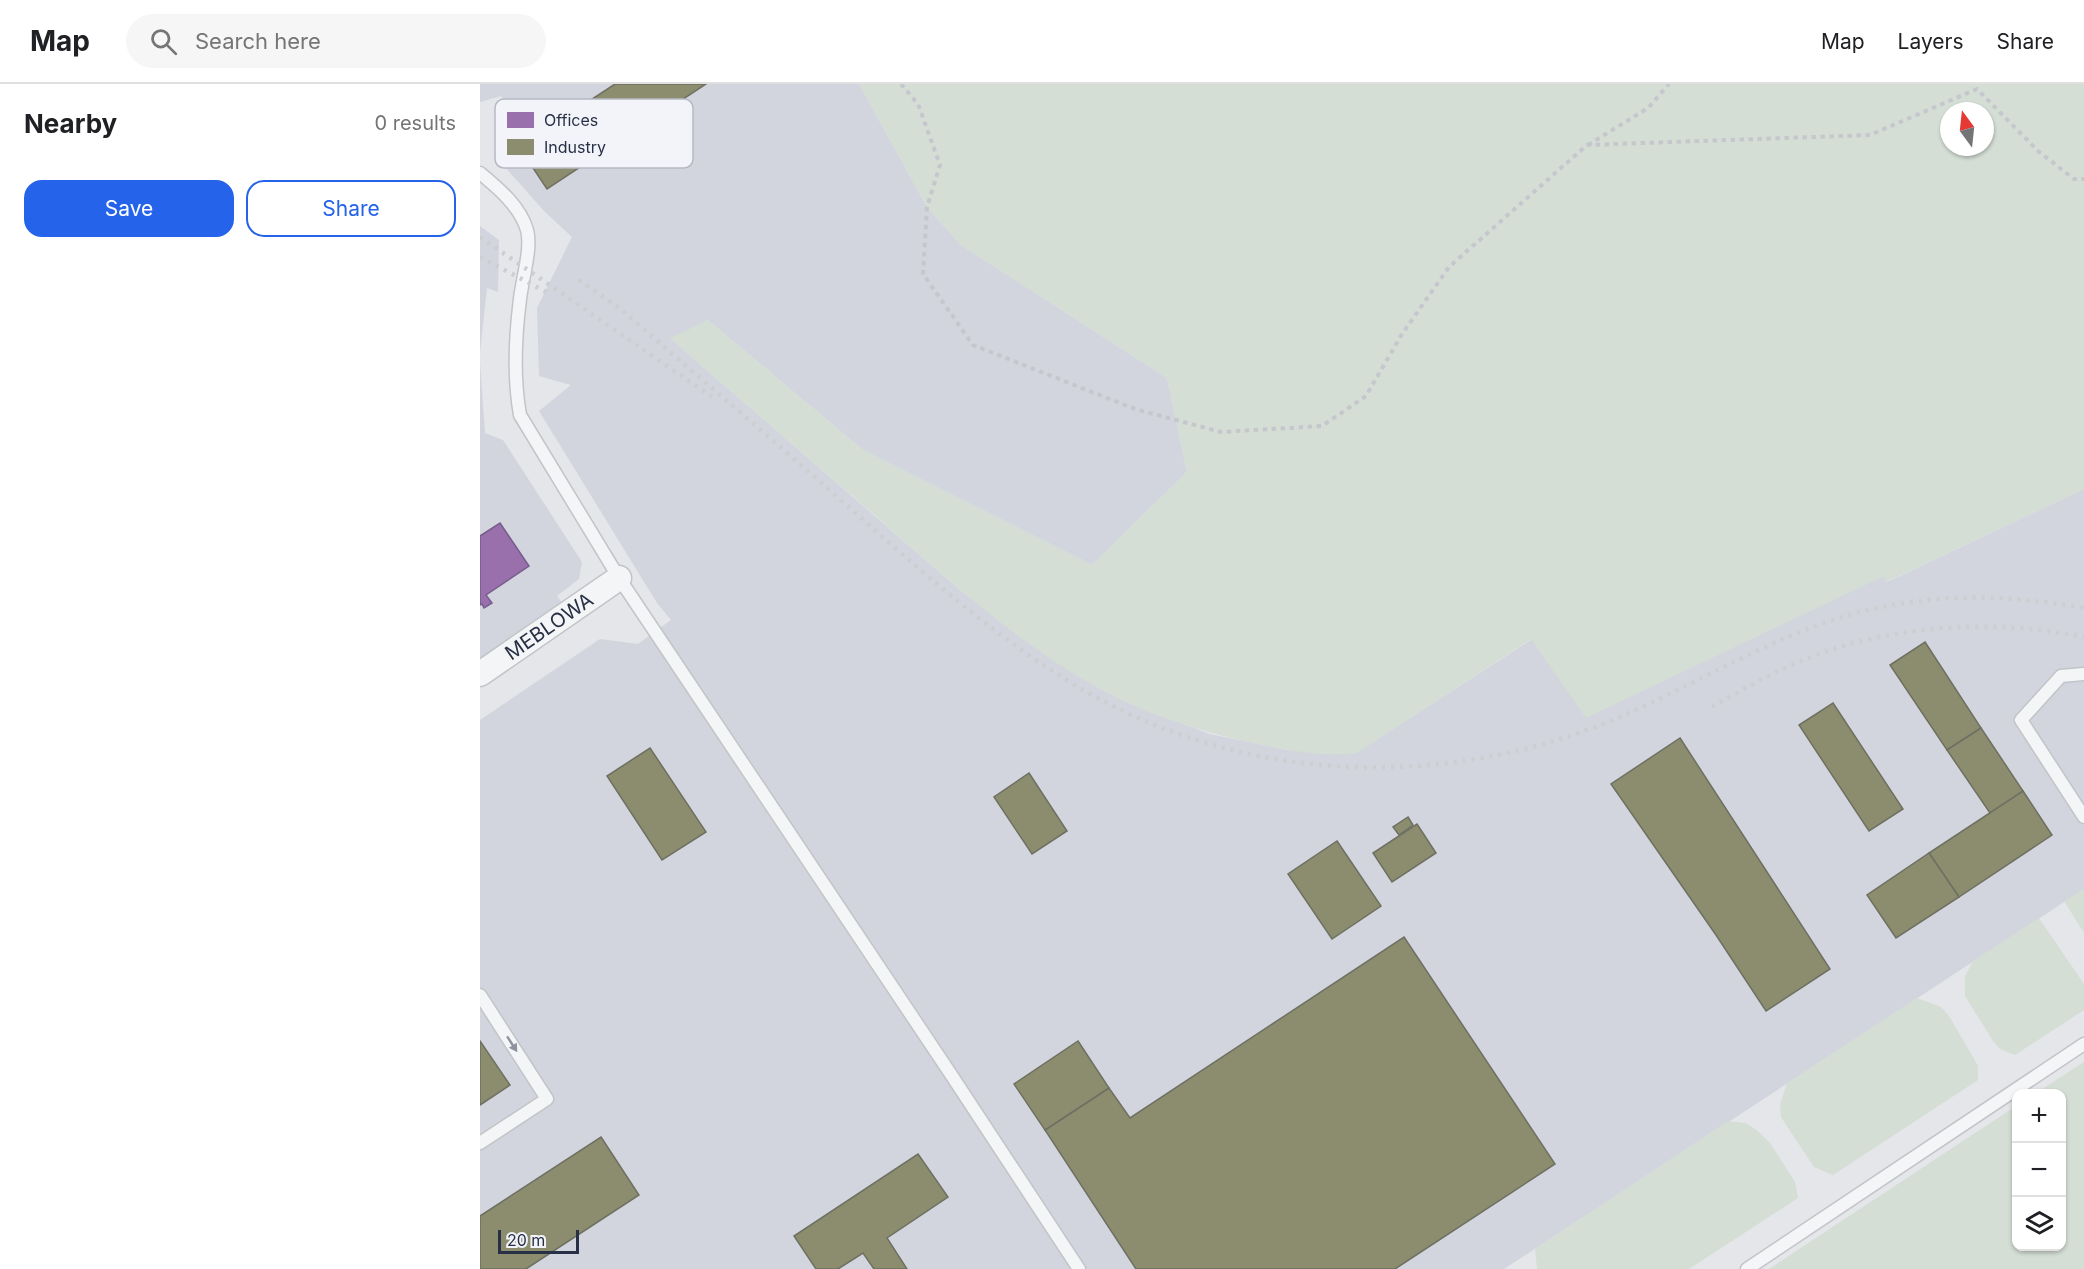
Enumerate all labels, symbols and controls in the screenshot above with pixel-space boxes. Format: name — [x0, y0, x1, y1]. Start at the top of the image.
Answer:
search box — [126, 14, 546, 68]
text: Map — [30, 24, 90, 58]
icon: search — [147, 25, 180, 58]
text: Search here — [195, 28, 321, 54]
text: Map — [1821, 29, 1865, 54]
text: Layers — [1898, 29, 1964, 54]
text: Share — [1997, 29, 2054, 54]
legend — [495, 99, 693, 168]
north arrow — [1940, 102, 1994, 156]
text: Nearby — [24, 108, 117, 139]
text: Offices — [544, 110, 598, 130]
text: 0 results — [374, 111, 456, 135]
text: Industry — [544, 137, 606, 157]
button: Save — [24, 180, 234, 237]
button: Share — [246, 180, 456, 237]
street label: MEBLOWA — [500, 587, 598, 665]
one-way arrow — [506, 1036, 518, 1052]
map controls — [2012, 1089, 2066, 1251]
button: + — [2012, 1089, 2066, 1143]
button: − — [2012, 1143, 2066, 1197]
button: layers — [2012, 1197, 2066, 1251]
scale bar — [498, 1227, 579, 1254]
text: 20 m — [507, 1230, 545, 1250]

